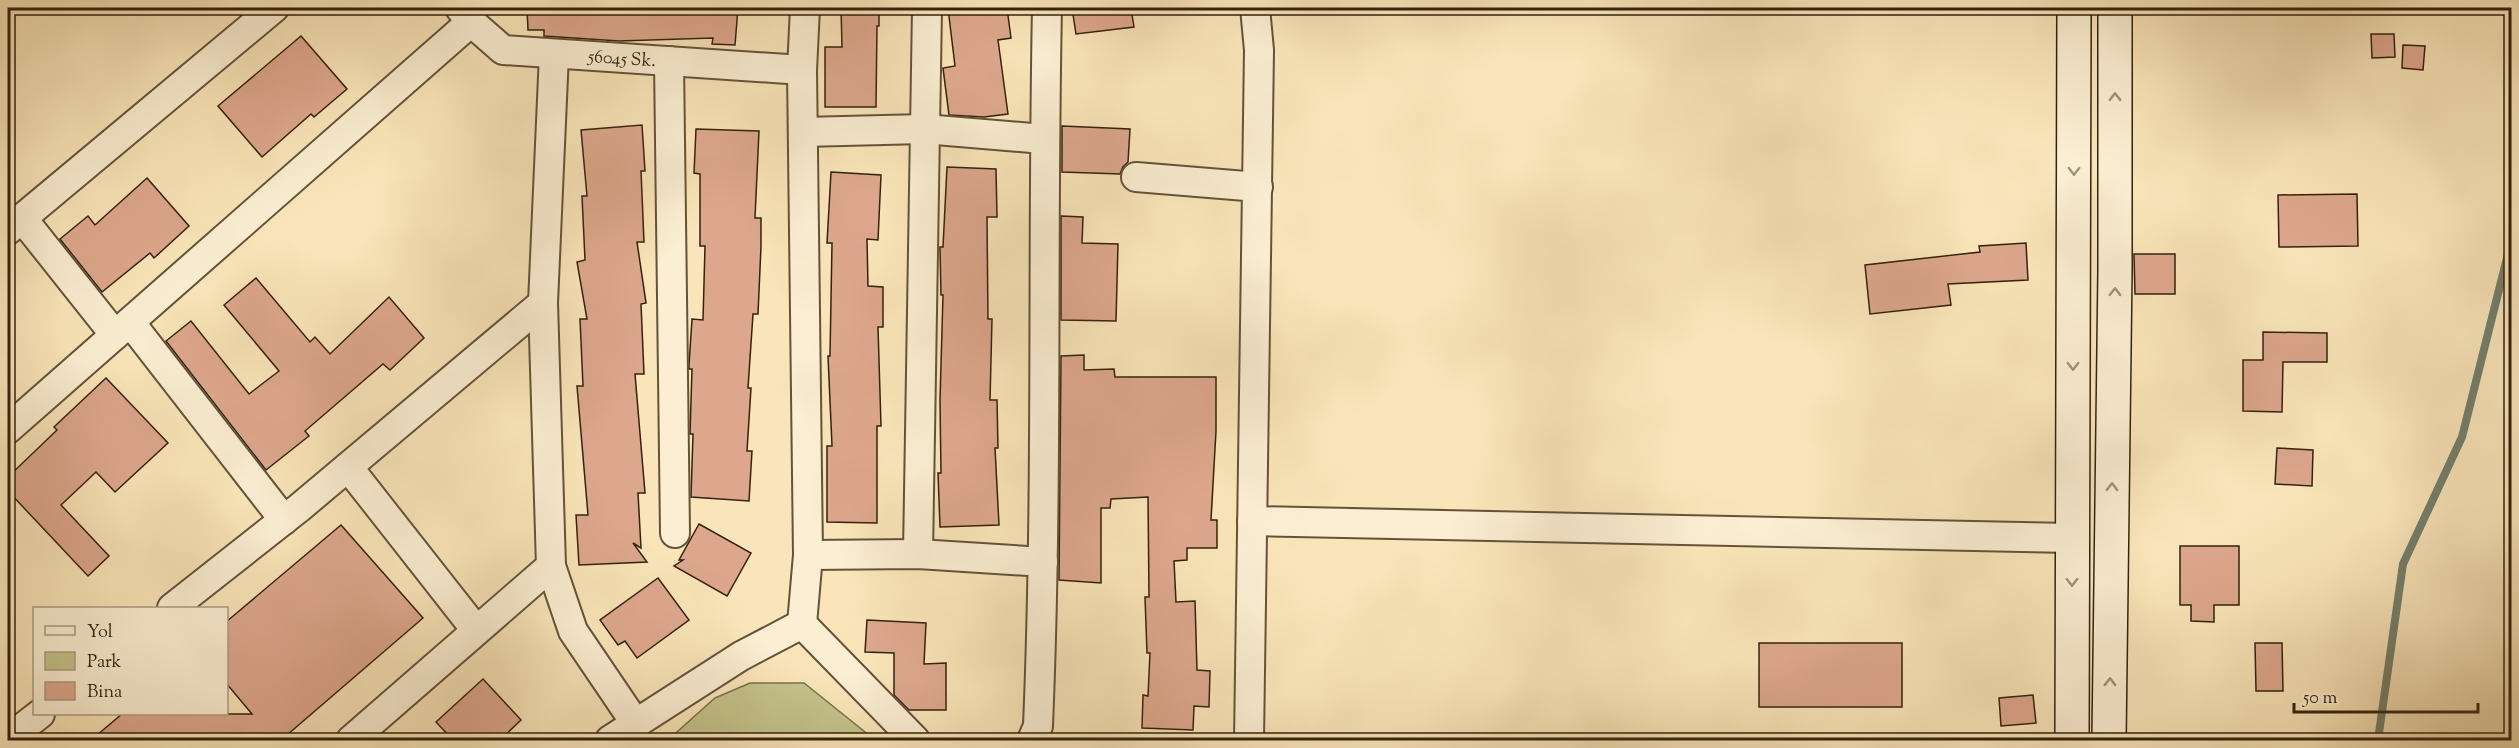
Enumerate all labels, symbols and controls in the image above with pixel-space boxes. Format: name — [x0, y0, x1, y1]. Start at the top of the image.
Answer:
street label: 56045 Sk. — [586, 45, 657, 75]
one-way arrow — [2109, 93, 2121, 102]
one-way arrow — [2068, 166, 2080, 175]
one-way arrow — [2109, 288, 2121, 297]
one-way arrow — [2067, 361, 2079, 370]
one-way arrow — [2106, 483, 2118, 492]
one-way arrow — [2066, 577, 2078, 586]
legend — [33, 607, 228, 715]
text: Yol — [87, 620, 113, 646]
text: Park — [87, 650, 122, 676]
scale bar — [2294, 676, 2478, 714]
one-way arrow — [2104, 678, 2116, 687]
text: Bina — [87, 680, 122, 706]
text: 50 m — [2302, 686, 2338, 712]

